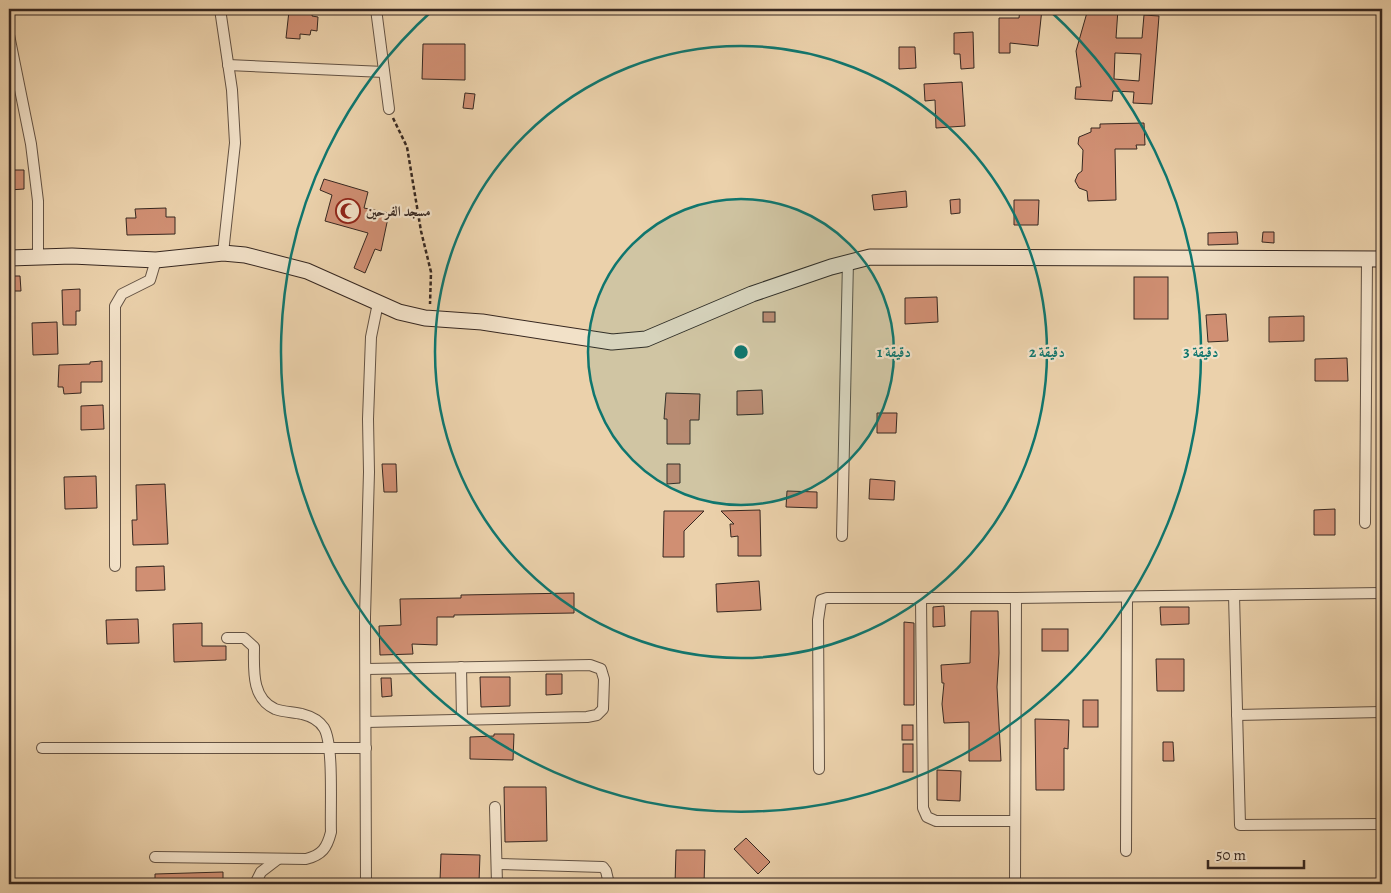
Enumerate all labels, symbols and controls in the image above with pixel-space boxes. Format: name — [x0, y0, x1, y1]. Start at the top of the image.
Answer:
mosque icon: مسجد الفرحين — [335, 198, 361, 224]
place label: مسجد الفرحين — [366, 202, 431, 221]
text: 1 دقيقة — [877, 342, 911, 362]
text: 2 دقيقة — [1029, 342, 1065, 362]
text: 3 دقيقة — [1183, 342, 1219, 362]
centre of rings — [732, 343, 750, 361]
scale bar — [1208, 838, 1305, 870]
text: 50 m — [1216, 845, 1246, 865]

